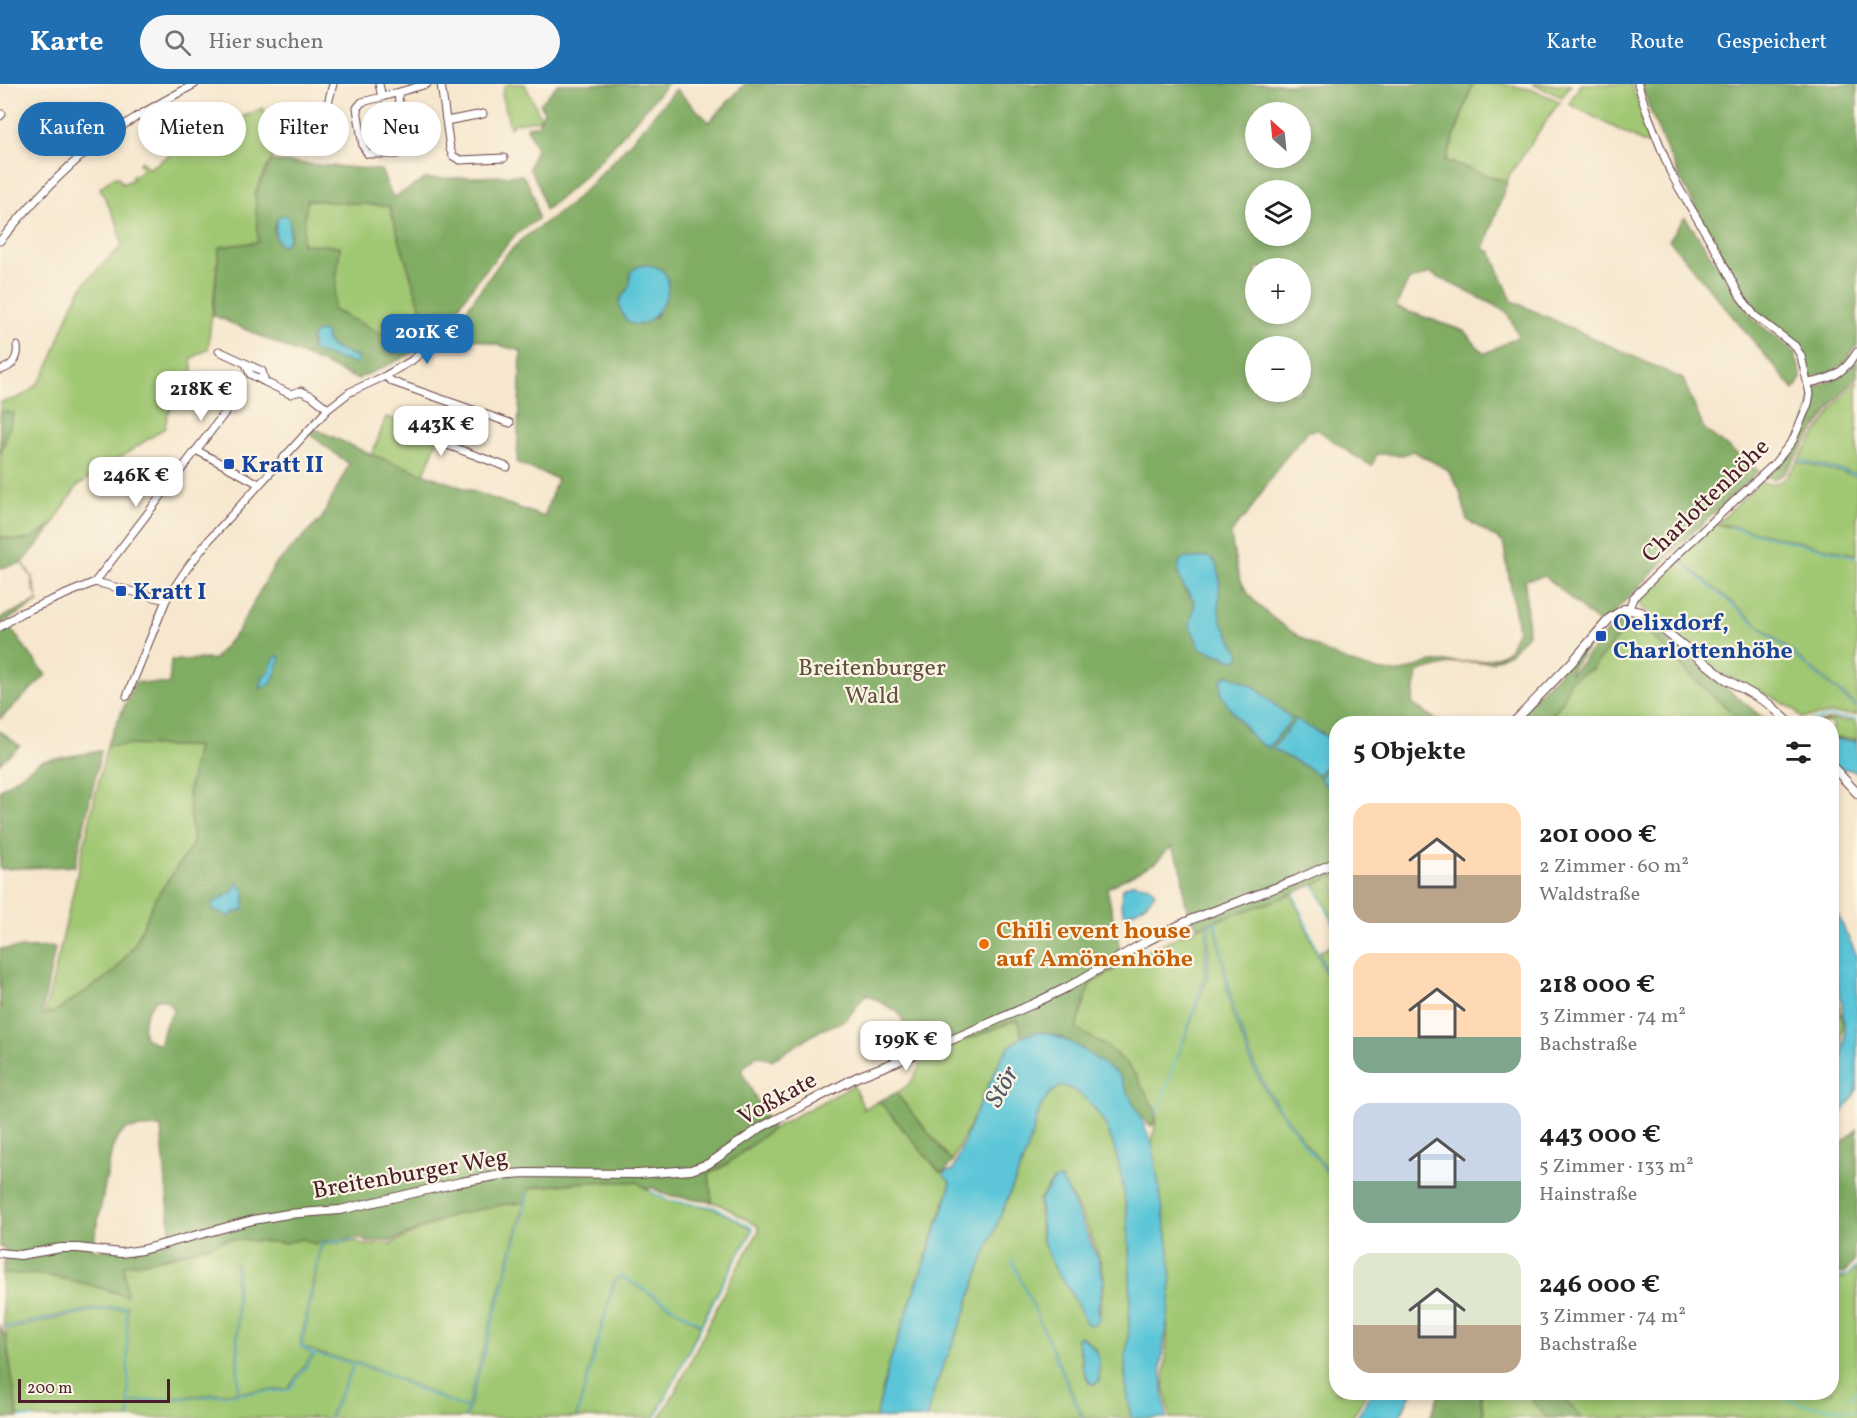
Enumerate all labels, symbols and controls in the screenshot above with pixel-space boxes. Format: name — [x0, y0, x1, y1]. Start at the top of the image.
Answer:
search box — [140, 15, 560, 69]
text: Karte — [30, 23, 104, 62]
icon: search — [161, 26, 194, 59]
text: Hier suchen — [209, 27, 324, 58]
text: Karte — [1546, 28, 1597, 57]
text: Route — [1630, 28, 1684, 57]
text: Gespeichert — [1717, 28, 1827, 57]
chip: Kaufen — [18, 102, 126, 156]
chip: Mieten — [138, 102, 246, 156]
chip: Filter — [258, 102, 349, 156]
chip: Neu — [361, 102, 441, 156]
north arrow — [1245, 102, 1311, 168]
map controls — [1245, 102, 1311, 402]
button: layers — [1245, 180, 1311, 246]
button: + — [1245, 258, 1311, 324]
pin: 201K € — [378, 314, 476, 365]
text: 201K € — [395, 319, 459, 347]
button: − — [1245, 336, 1311, 402]
pin: 218K € — [152, 371, 250, 422]
text: 218K € — [170, 376, 232, 404]
pin: 443K € — [392, 406, 490, 457]
text: 443K € — [408, 411, 474, 439]
street label: Charlottenhöhe — [1635, 431, 1778, 572]
place label: Kratt II — [241, 449, 324, 483]
pin: 246K € — [87, 457, 185, 508]
marker: Kratt II — [222, 457, 236, 471]
text: 246K € — [103, 462, 169, 490]
place label: Kratt I — [133, 576, 206, 610]
marker: Kratt I — [114, 584, 128, 598]
place label: Oelixdorf, Charlottenhöhe — [1613, 607, 1793, 669]
marker: Oelixdorf, Charlottenhöhe — [1594, 629, 1608, 643]
park label: Breitenburger Wald — [798, 652, 946, 714]
text: 5 Objekte — [1353, 734, 1466, 770]
icon: filters — [1782, 736, 1815, 769]
text: 201 000 € — [1539, 817, 1657, 853]
icon: home — [1401, 827, 1473, 899]
text: 2 Zimmer · 60 m² — [1539, 853, 1689, 881]
text: Waldstraße — [1539, 881, 1640, 909]
place label: Chili event house auf Amönenhöhe — [996, 915, 1193, 977]
marker: Chili event house auf Amönenhöhe — [977, 937, 991, 951]
text: 218 000 € — [1539, 967, 1655, 1003]
icon: home — [1401, 977, 1473, 1049]
text: 3 Zimmer · 74 m² — [1539, 1003, 1686, 1031]
pin: 199K € — [857, 1021, 955, 1072]
text: 199K € — [874, 1026, 938, 1054]
text: Bachstraße — [1539, 1031, 1637, 1059]
water label: Stör — [977, 1060, 1029, 1114]
street label: Voßkate — [732, 1064, 824, 1135]
text: 443 000 € — [1539, 1117, 1661, 1153]
icon: home — [1401, 1127, 1473, 1199]
street label: Breitenburger Weg — [310, 1141, 511, 1209]
text: 5 Zimmer · 133 m² — [1539, 1153, 1694, 1181]
text: Hainstraße — [1539, 1181, 1637, 1209]
text: 246 000 € — [1539, 1267, 1660, 1303]
icon: home — [1401, 1277, 1473, 1349]
text: 3 Zimmer · 74 m² — [1539, 1303, 1686, 1331]
text: Bachstraße — [1539, 1331, 1637, 1359]
scale bar — [18, 1376, 170, 1404]
text: 200 m — [27, 1378, 72, 1400]

